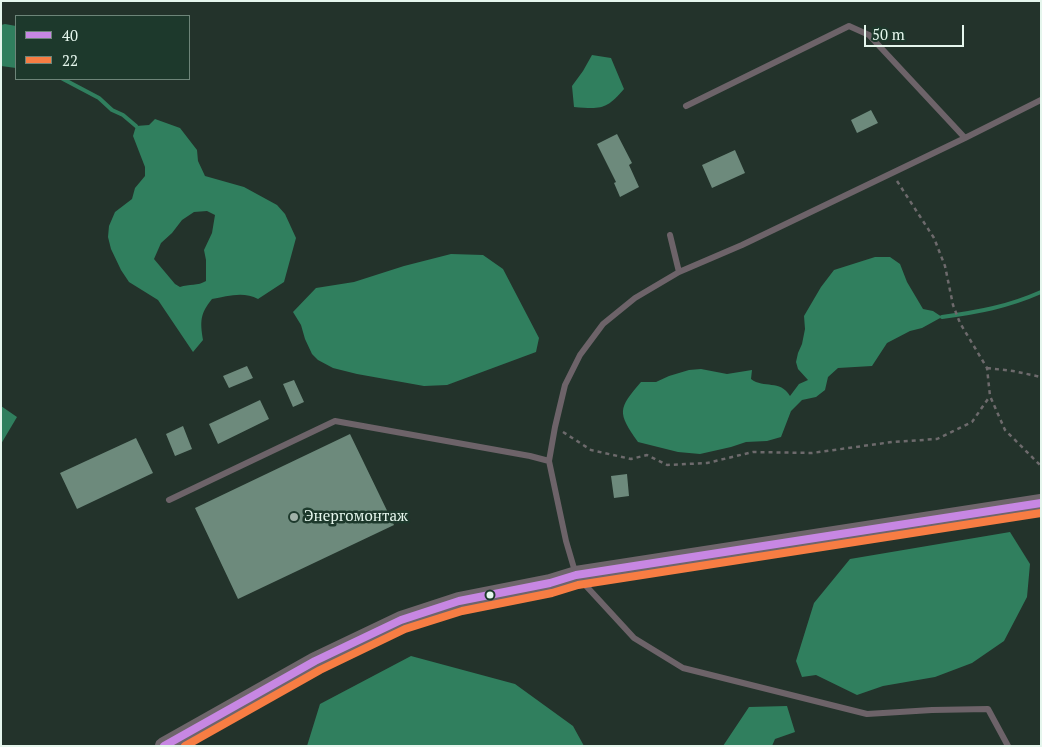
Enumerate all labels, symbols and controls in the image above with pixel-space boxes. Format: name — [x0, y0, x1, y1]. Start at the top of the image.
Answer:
legend — [15, 15, 190, 80]
scale bar — [867, 15, 967, 47]
text: 50 m — [872, 24, 905, 44]
text: 40 — [62, 25, 78, 45]
text: 22 — [62, 50, 78, 70]
place label: Энергомонтаж — [304, 508, 408, 526]
marker: Энергомонтаж — [288, 511, 300, 523]
unlabelled marker — [485, 590, 495, 600]

